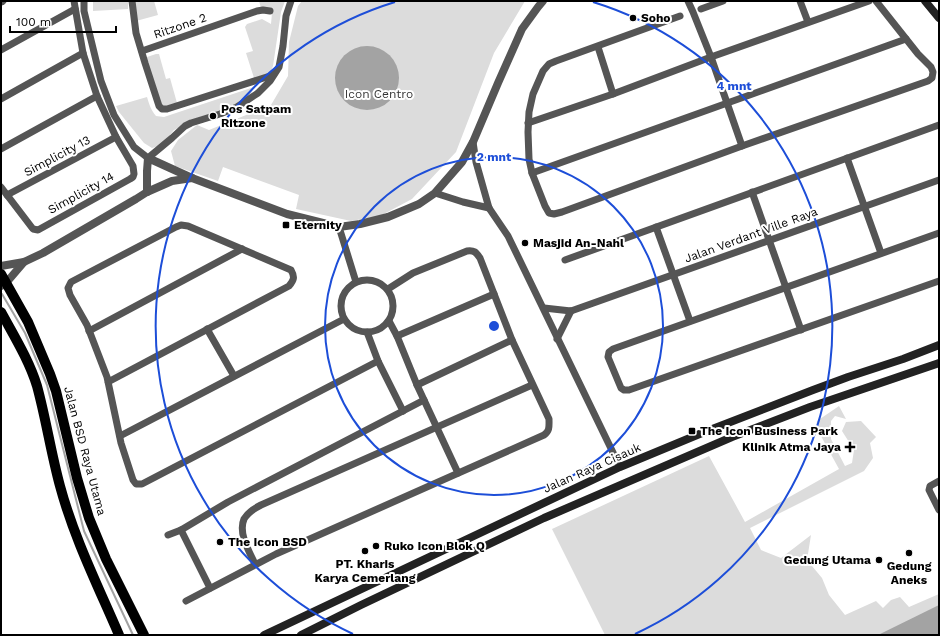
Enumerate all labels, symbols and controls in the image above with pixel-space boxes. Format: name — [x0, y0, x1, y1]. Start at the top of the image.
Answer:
scale bar — [10, 8, 116, 34]
street label: Ritzone 2 — [152, 10, 208, 42]
place label: Soho — [641, 11, 671, 25]
marker: Soho — [628, 13, 638, 23]
text: 100 m — [16, 15, 51, 29]
text: 4 mnt — [716, 79, 752, 93]
park label: Icon Centro — [345, 87, 413, 101]
place label: Pos Satpam Ritzone — [221, 102, 291, 130]
marker: Pos Satpam Ritzone — [208, 111, 218, 121]
street label: Simplicity 13 — [21, 133, 93, 179]
text: 2 mnt — [477, 150, 512, 164]
street label: Simplicity 14 — [46, 169, 116, 217]
street label: Jalan Verdant Ville Raya — [682, 204, 820, 266]
place label: Eternity — [294, 218, 342, 232]
marker: Eternity — [281, 220, 291, 230]
place label: Masjid An-Nahl — [533, 236, 624, 250]
marker: Masjid An-Nahl — [520, 238, 530, 248]
centre of rings — [487, 319, 501, 333]
street label: Jalan BSD Raya Utama — [61, 385, 109, 517]
place label: The Icon Business Park — [700, 424, 838, 438]
marker: The Icon Business Park — [687, 426, 697, 436]
street label: Jalan Raya Cisauk — [541, 440, 643, 496]
place label: Klinik Atma Jaya — [742, 440, 841, 454]
marker: Klinik Atma Jaya — [844, 441, 856, 453]
place label: The Icon BSD — [228, 535, 307, 549]
marker: The Icon BSD — [215, 537, 225, 547]
place label: Ruko Icon Blok Q — [384, 539, 485, 553]
marker: Ruko Icon Blok Q — [371, 541, 381, 551]
marker: PT. Kharis Karya Cemerlang — [360, 546, 370, 556]
marker: Gedung Aneks — [904, 548, 914, 558]
place label: Gedung Utama — [784, 553, 871, 567]
marker: Gedung Utama — [874, 555, 884, 565]
place label: PT. Kharis Karya Cemerlang — [315, 557, 416, 585]
place label: Gedung Aneks — [887, 559, 932, 587]

